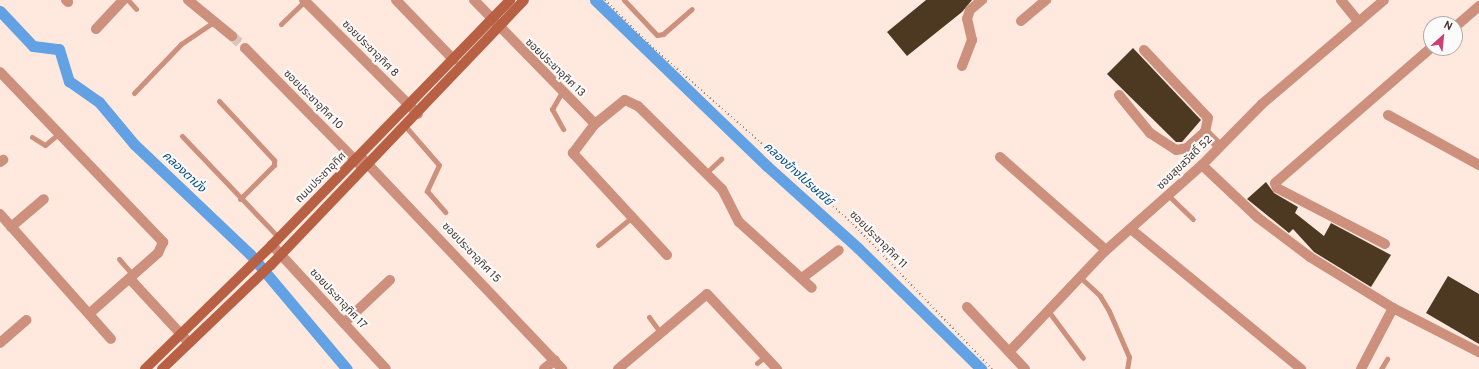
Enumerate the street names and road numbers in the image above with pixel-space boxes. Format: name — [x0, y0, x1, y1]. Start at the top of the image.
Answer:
street label: ซอยประชาอุทิศ 8 — [339, 18, 401, 80]
street label: ซอยประชาอุทิศ 13 — [522, 36, 588, 100]
street label: ซอยประชาอุทิศ 10 — [280, 67, 346, 133]
street label: ซอยสุขสวัสดิ์ 52 — [1154, 133, 1216, 193]
street label: ถนนประชาอุทิศ — [293, 150, 349, 206]
street label: ซอยประชาอุทิศ 11 — [846, 208, 910, 272]
street label: ซอยประชาอุทิศ 15 — [439, 220, 503, 286]
street label: ซอยประชาอุทิศ 17 — [307, 266, 369, 332]

